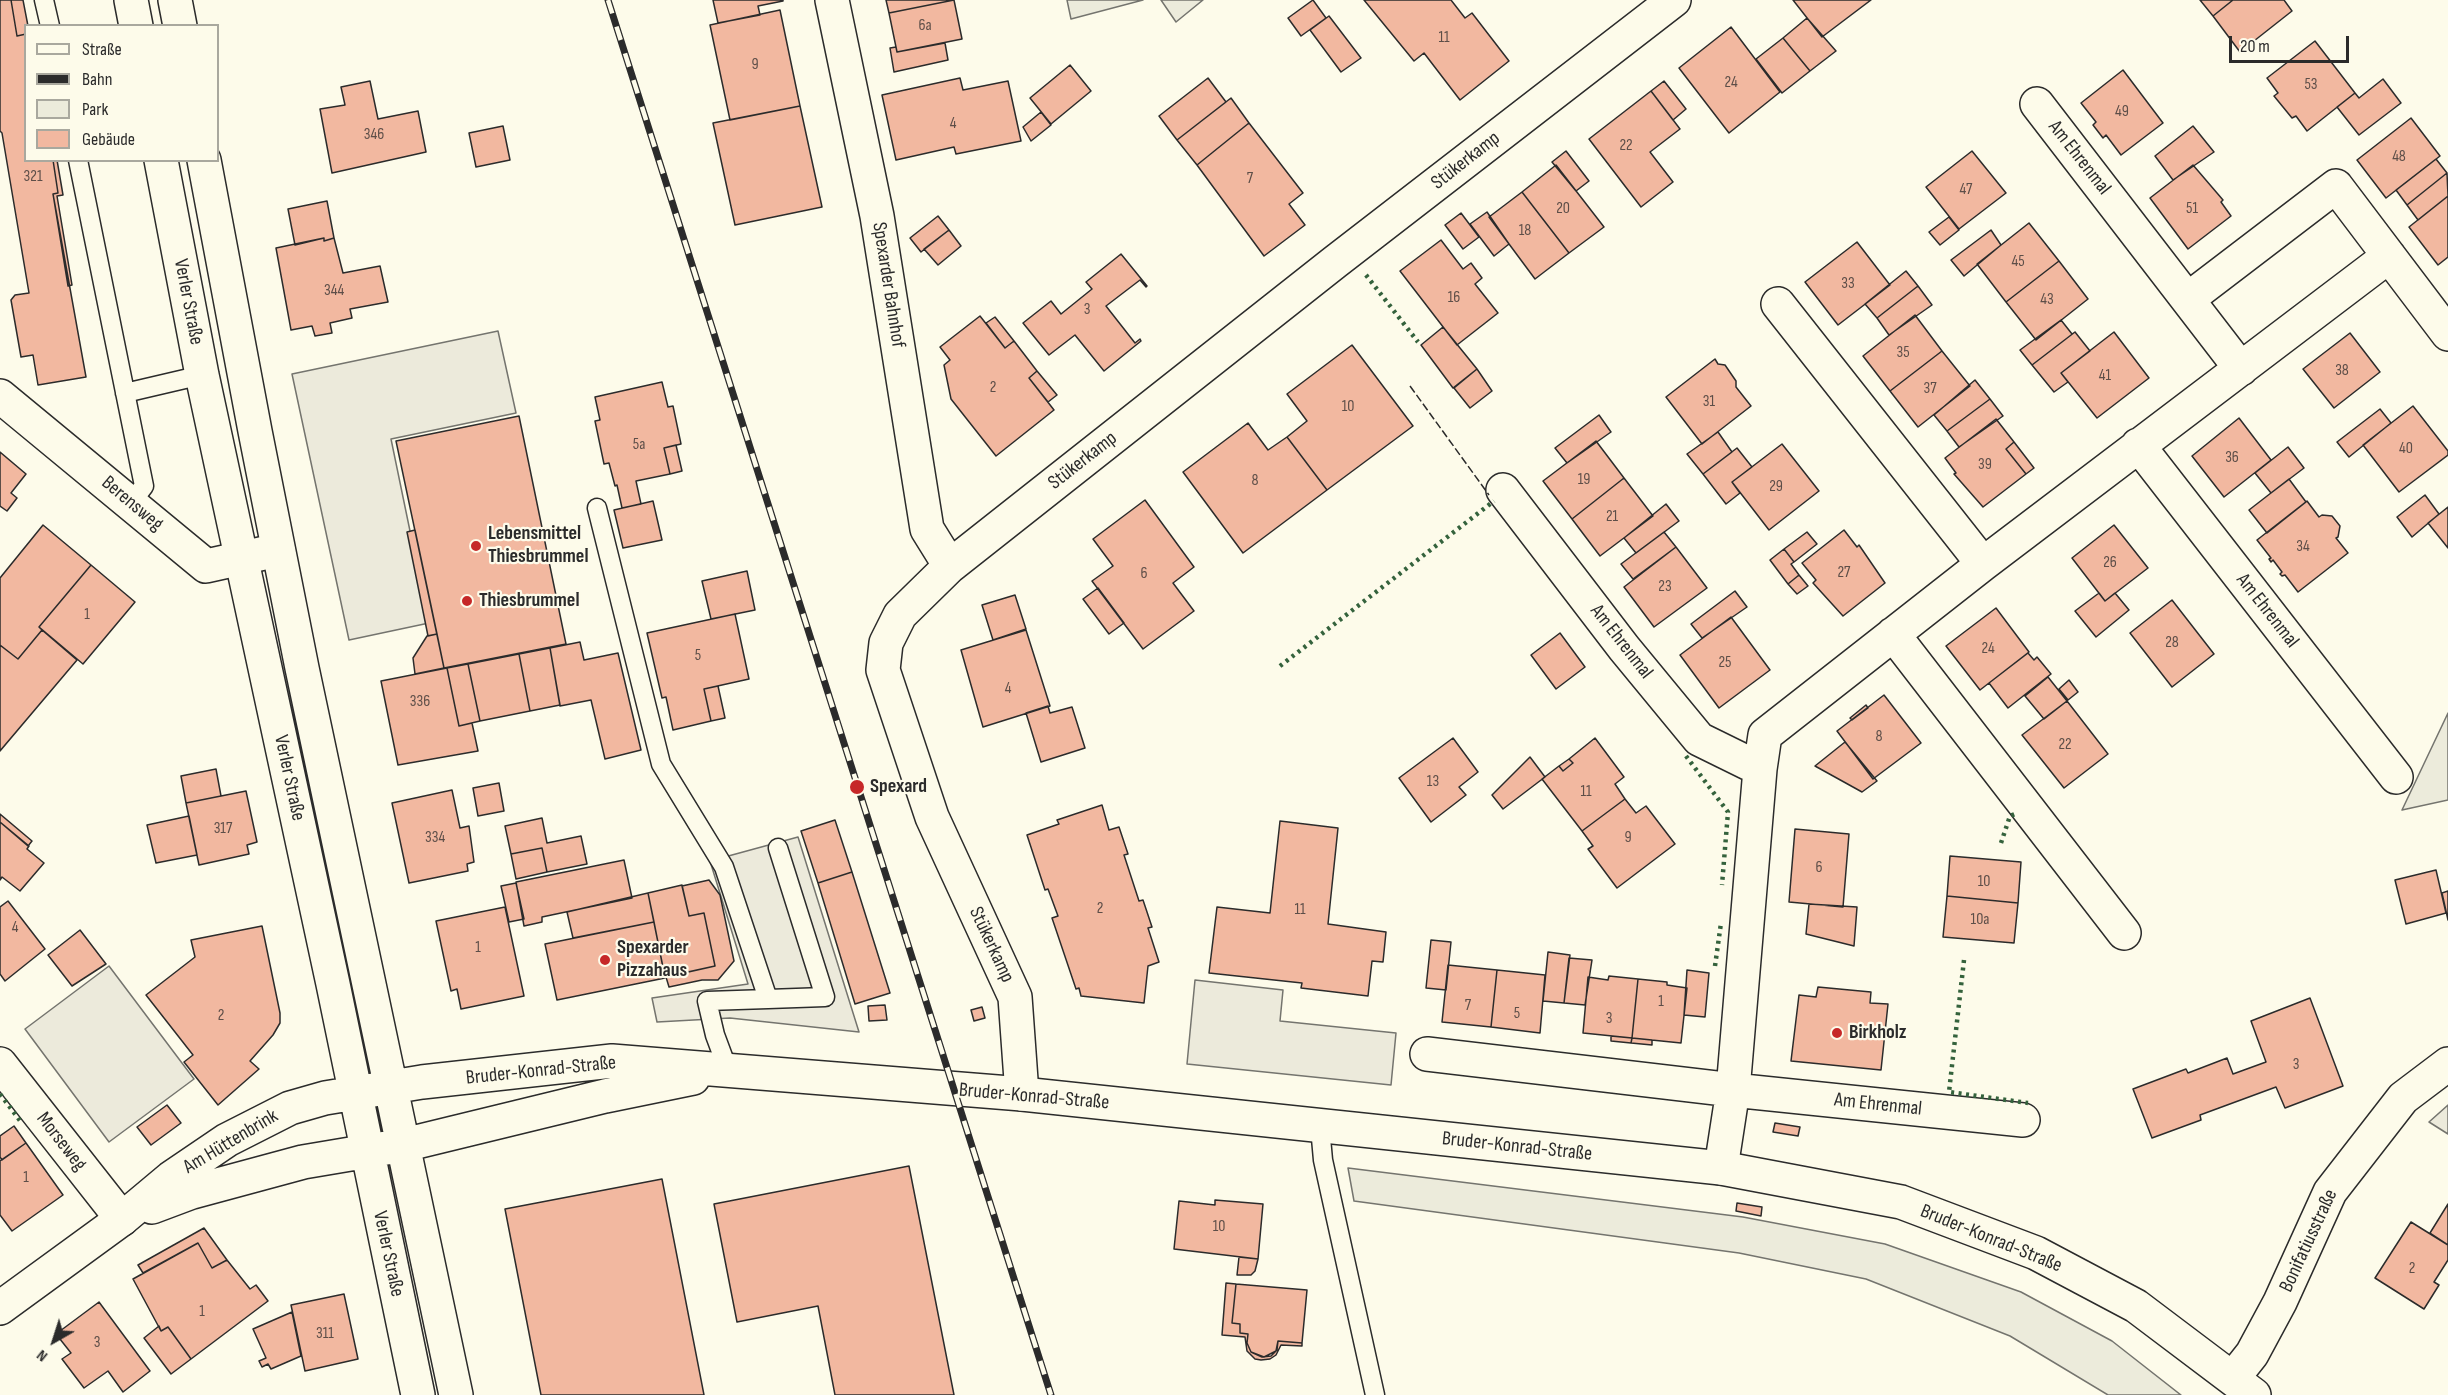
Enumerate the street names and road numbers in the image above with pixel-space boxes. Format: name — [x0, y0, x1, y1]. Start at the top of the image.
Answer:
street label: Am Ehrenmal — [2042, 116, 2116, 200]
street label: Stükerkamp — [1427, 127, 1505, 195]
street label: Spexarder Bahnhof — [866, 221, 910, 349]
street label: Verler Straße — [168, 257, 208, 347]
street label: Stükerkamp — [1044, 427, 1122, 495]
street label: Berensweg — [96, 471, 168, 537]
street label: Am Ehrenmal — [2230, 569, 2304, 653]
street label: Am Ehrenmal — [1584, 600, 1658, 684]
street label: Verler Straße — [268, 733, 310, 823]
street label: Stükerkamp — [963, 903, 1019, 987]
street label: Bruder-Konrad-Straße — [465, 1051, 617, 1091]
street label: Bruder-Konrad-Straße — [958, 1078, 1110, 1116]
street label: Am Ehrenmal — [1833, 1088, 1923, 1122]
street label: Am Hüttenbrink — [179, 1104, 283, 1180]
street label: Morseweg — [31, 1108, 91, 1176]
street label: Bruder-Konrad-Straße — [1441, 1127, 1593, 1167]
street label: Bonifatiusstraße — [2275, 1186, 2343, 1296]
street label: Bruder-Konrad-Straße — [1917, 1200, 2065, 1278]
street label: Verler Straße — [367, 1209, 409, 1299]

